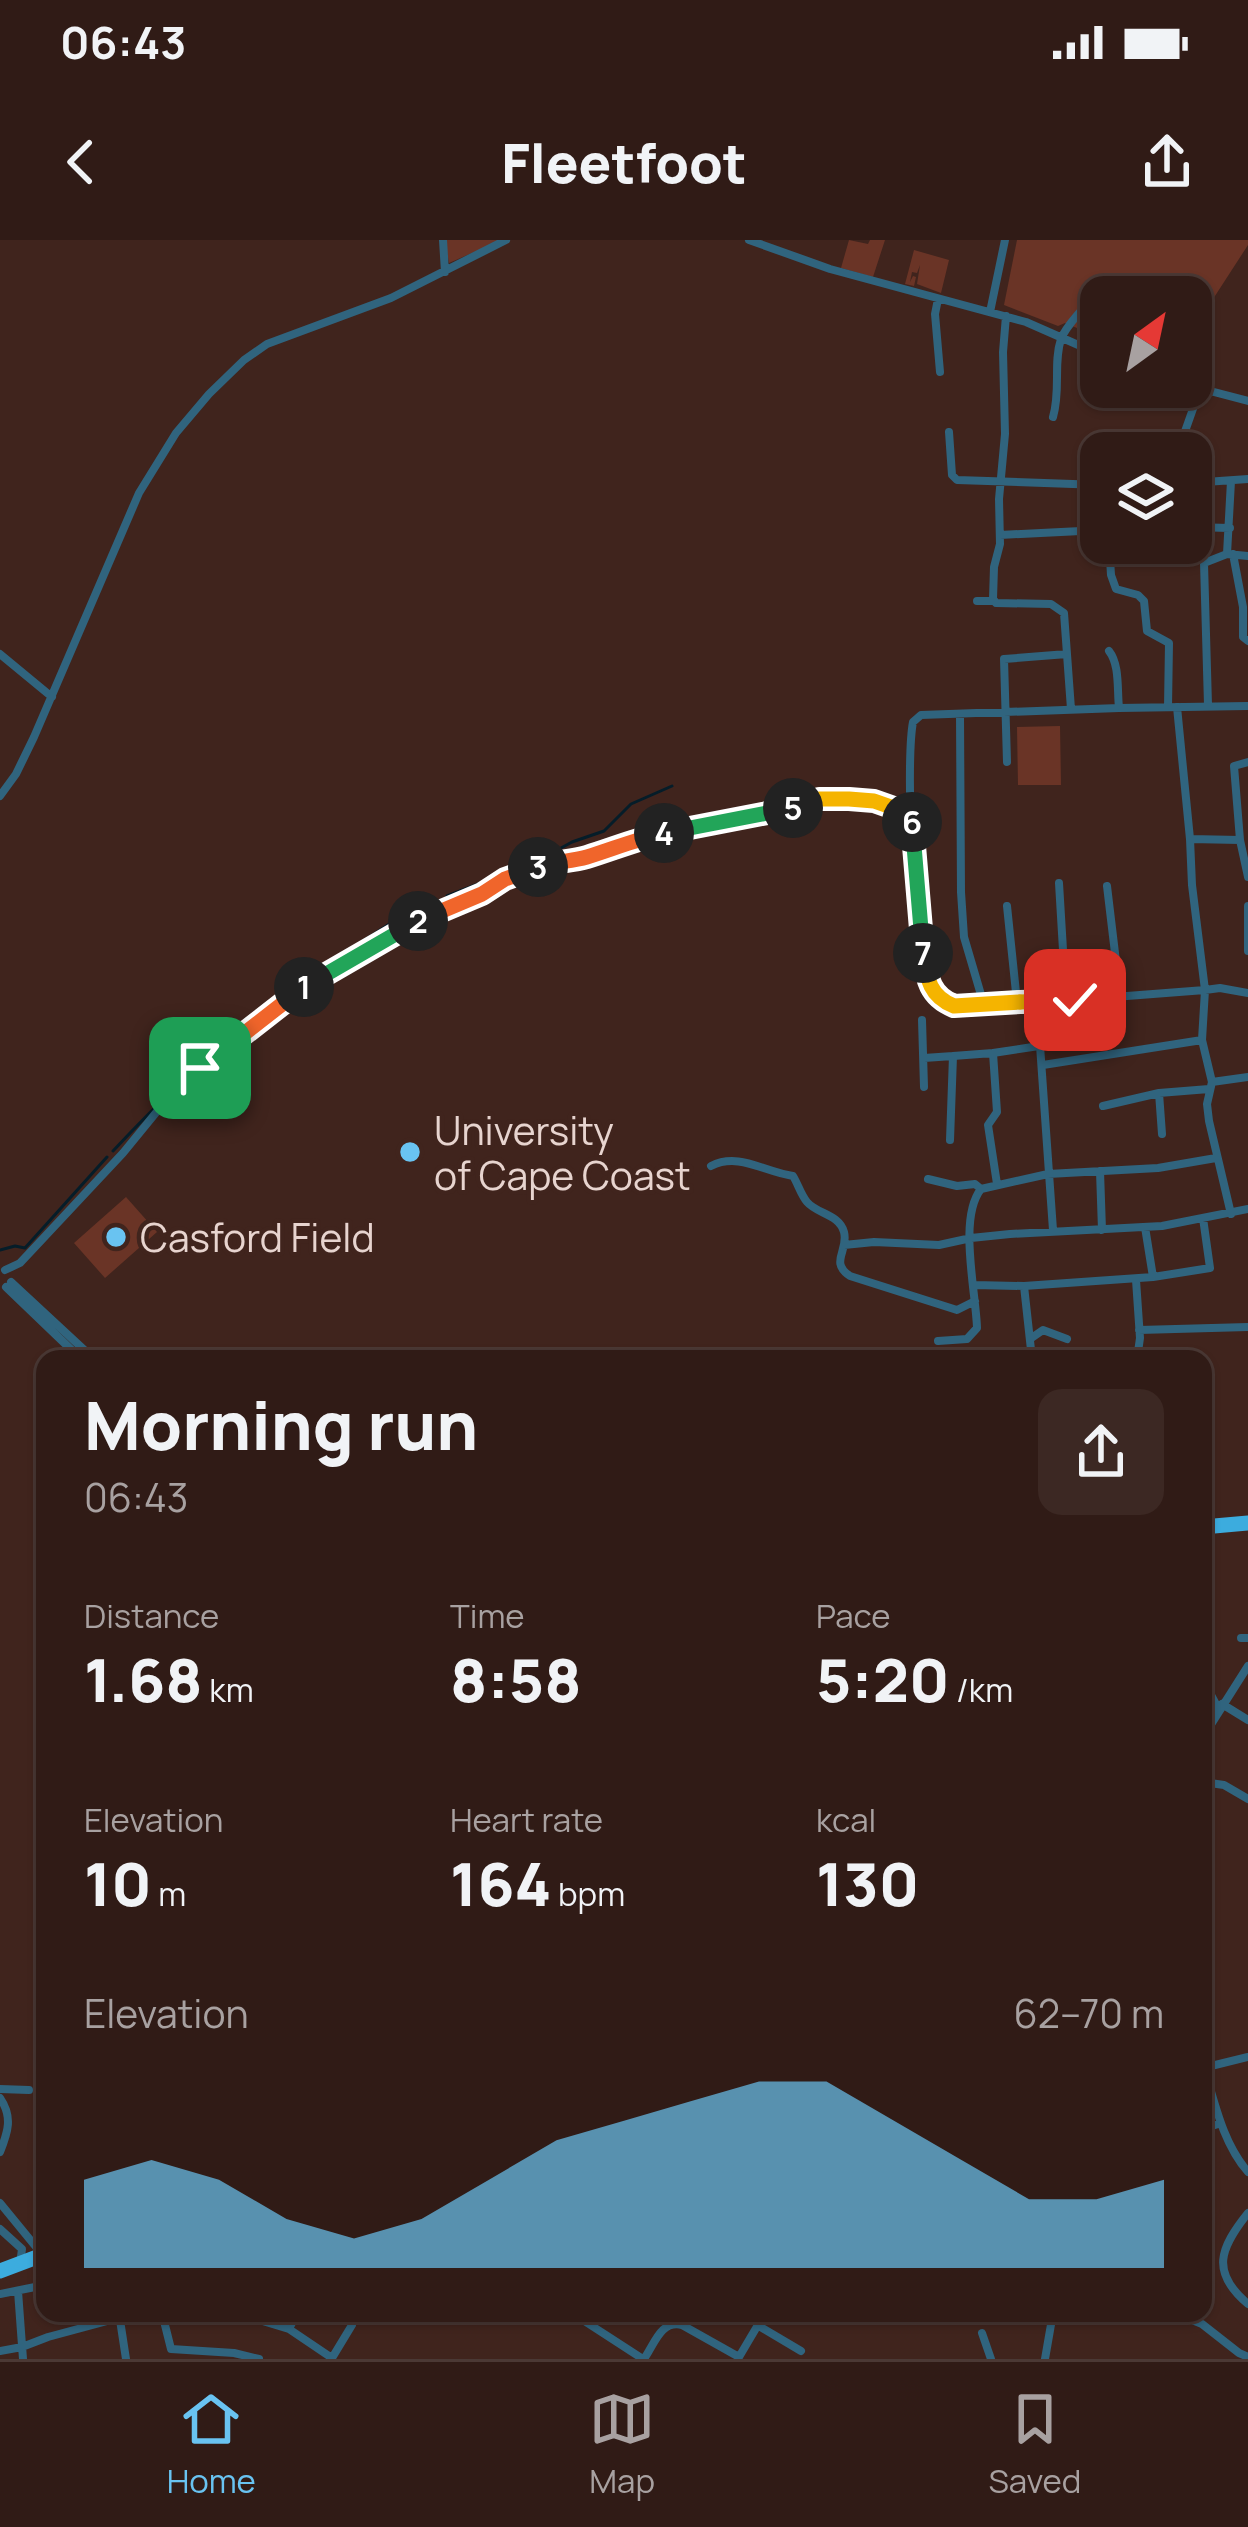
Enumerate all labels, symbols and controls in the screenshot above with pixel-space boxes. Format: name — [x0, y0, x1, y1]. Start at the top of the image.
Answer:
text: 06:43 — [60, 11, 187, 73]
text: Fleetfoot — [501, 125, 747, 199]
icon: back — [48, 129, 114, 195]
icon: share — [1134, 129, 1200, 195]
north arrow — [1080, 276, 1212, 408]
map controls — [1080, 276, 1212, 564]
button: layers — [1080, 432, 1212, 564]
pin: 5 — [763, 778, 823, 838]
text: 5 — [783, 785, 803, 830]
pin: 6 — [882, 792, 942, 852]
text: 6 — [902, 799, 922, 844]
pin: 4 — [634, 803, 694, 863]
text: 4 — [654, 810, 674, 855]
pin: 3 — [508, 837, 568, 897]
text: 3 — [528, 844, 548, 889]
pin: 2 — [388, 891, 448, 951]
text: 2 — [408, 898, 428, 943]
pin: 7 — [893, 923, 953, 983]
text: 7 — [914, 930, 932, 975]
pin — [1024, 949, 1126, 1051]
pin: 1 — [274, 957, 334, 1017]
text: 1 — [297, 964, 311, 1009]
icon: check — [1042, 967, 1108, 1033]
pin — [149, 1017, 251, 1119]
icon: arrive — [167, 1035, 233, 1101]
place label: University of Cape Coast — [434, 1103, 691, 1202]
marker: University of Cape Coast — [397, 1139, 423, 1165]
place label: Casford Field — [140, 1210, 375, 1264]
marker: Casford Field — [103, 1224, 129, 1250]
text: Morning run — [84, 1380, 478, 1470]
button: share — [1038, 1389, 1164, 1515]
text: 06:43 — [84, 1470, 188, 1524]
text: Distance — [84, 1593, 219, 1638]
text: Time — [450, 1593, 525, 1638]
text: Pace — [816, 1593, 891, 1638]
text: 1.68 — [84, 1638, 203, 1720]
text: 8:58 — [450, 1638, 582, 1720]
text: 5:20 — [816, 1638, 949, 1720]
text: km — [203, 1667, 254, 1712]
text: /km — [949, 1667, 1013, 1712]
text: Elevation — [84, 1797, 223, 1842]
text: Heart rate — [450, 1797, 603, 1842]
text: kcal — [816, 1797, 876, 1842]
text: 10 — [84, 1842, 152, 1924]
text: 164 — [450, 1842, 551, 1924]
text: 130 — [816, 1842, 919, 1924]
text: m — [152, 1871, 186, 1916]
text: bpm — [551, 1871, 625, 1916]
text: Elevation — [84, 1986, 249, 2040]
text: 62–70 m — [1014, 1986, 1164, 2040]
tab: Home — [167, 2386, 256, 2503]
tab: Map — [589, 2386, 655, 2503]
tab: Saved — [988, 2386, 1081, 2503]

